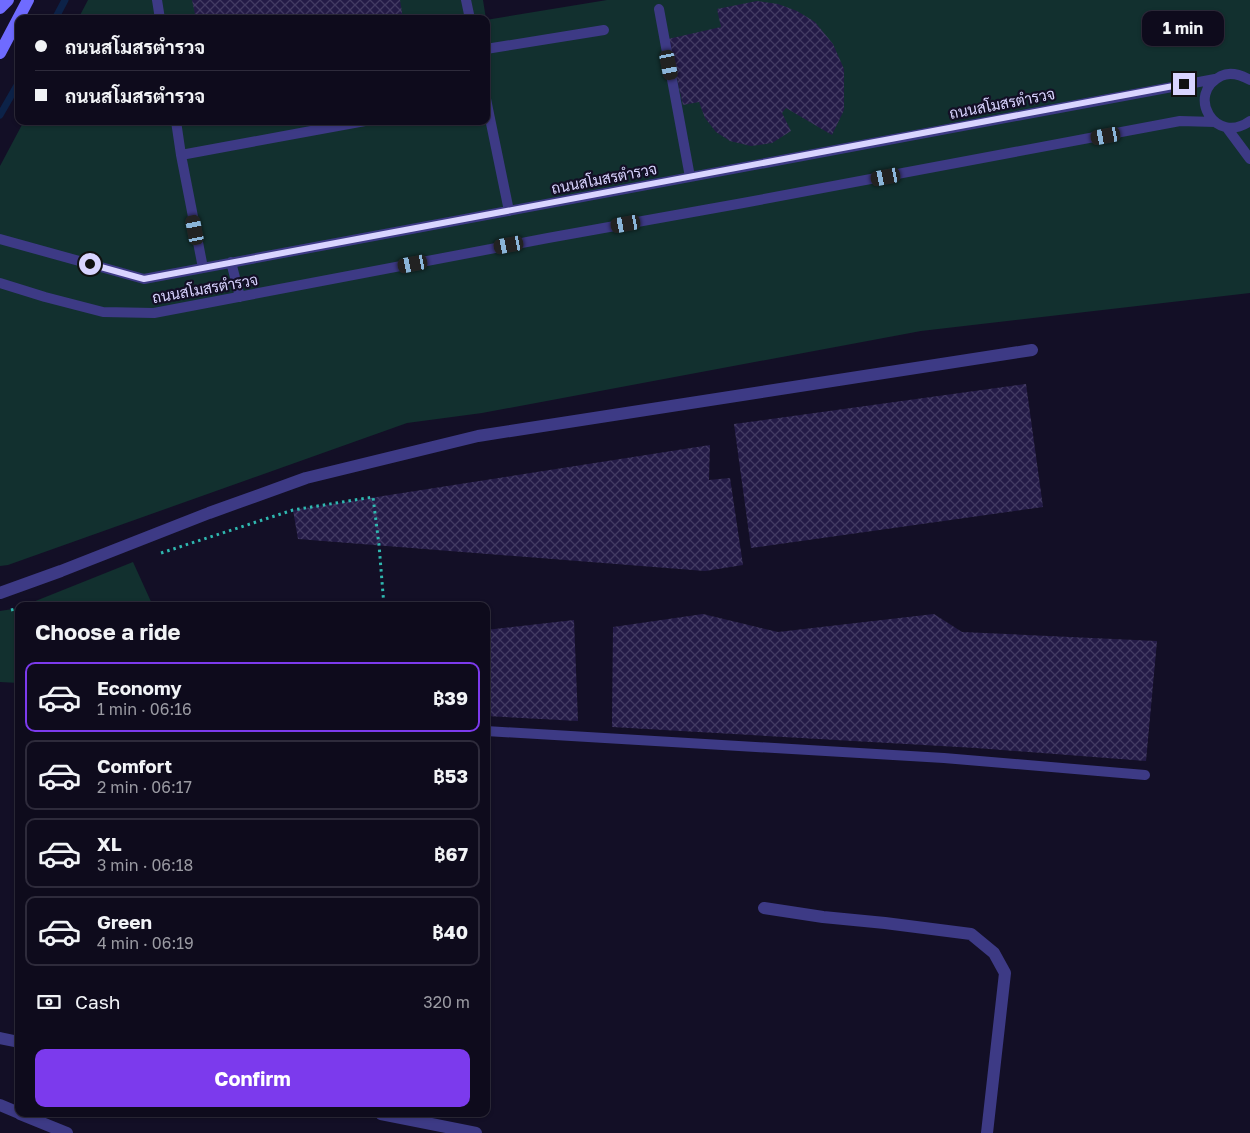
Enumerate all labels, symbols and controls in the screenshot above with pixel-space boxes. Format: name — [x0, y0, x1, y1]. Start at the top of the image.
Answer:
callout: 1 min — [1143, 12, 1225, 46]
text: 1 min — [1163, 18, 1203, 38]
text: ถนนสโมสรตำรวจ — [65, 35, 205, 58]
car — [658, 49, 679, 81]
route end — [1173, 73, 1195, 95]
text: ถนนสโมสรตำรวจ — [65, 84, 205, 107]
street label: ถนนสโมสรตำรวจ — [948, 84, 1056, 122]
car — [1089, 126, 1122, 146]
street label: ถนนสโมสรตำรวจ — [550, 159, 658, 197]
car — [869, 167, 902, 187]
car — [184, 214, 205, 246]
car — [609, 214, 642, 234]
car — [492, 235, 525, 255]
route start — [79, 253, 101, 275]
car — [396, 254, 429, 274]
street label: ถนนสโมสรตำรวจ — [151, 270, 259, 306]
text: Choose a ride — [35, 618, 181, 645]
icon: car — [37, 675, 82, 720]
text: Economy — [97, 676, 182, 699]
text: ฿39 — [433, 686, 468, 709]
text: 1 min · 06:16 — [97, 699, 192, 719]
icon: car — [37, 753, 82, 798]
text: Comfort — [97, 754, 172, 777]
text: ฿53 — [433, 764, 468, 787]
text: 2 min · 06:17 — [97, 777, 192, 797]
icon: car — [37, 831, 82, 876]
text: XL — [97, 832, 122, 855]
text: ฿67 — [434, 842, 468, 865]
text: 3 min · 06:18 — [97, 855, 193, 875]
icon: car — [37, 909, 82, 954]
text: Green — [97, 910, 152, 933]
text: ฿40 — [432, 920, 468, 943]
text: 4 min · 06:19 — [97, 933, 194, 953]
icon: cash — [35, 988, 63, 1016]
text: Cash — [75, 990, 120, 1013]
text: 320 m — [423, 992, 470, 1012]
button: Confirm — [35, 1049, 470, 1107]

